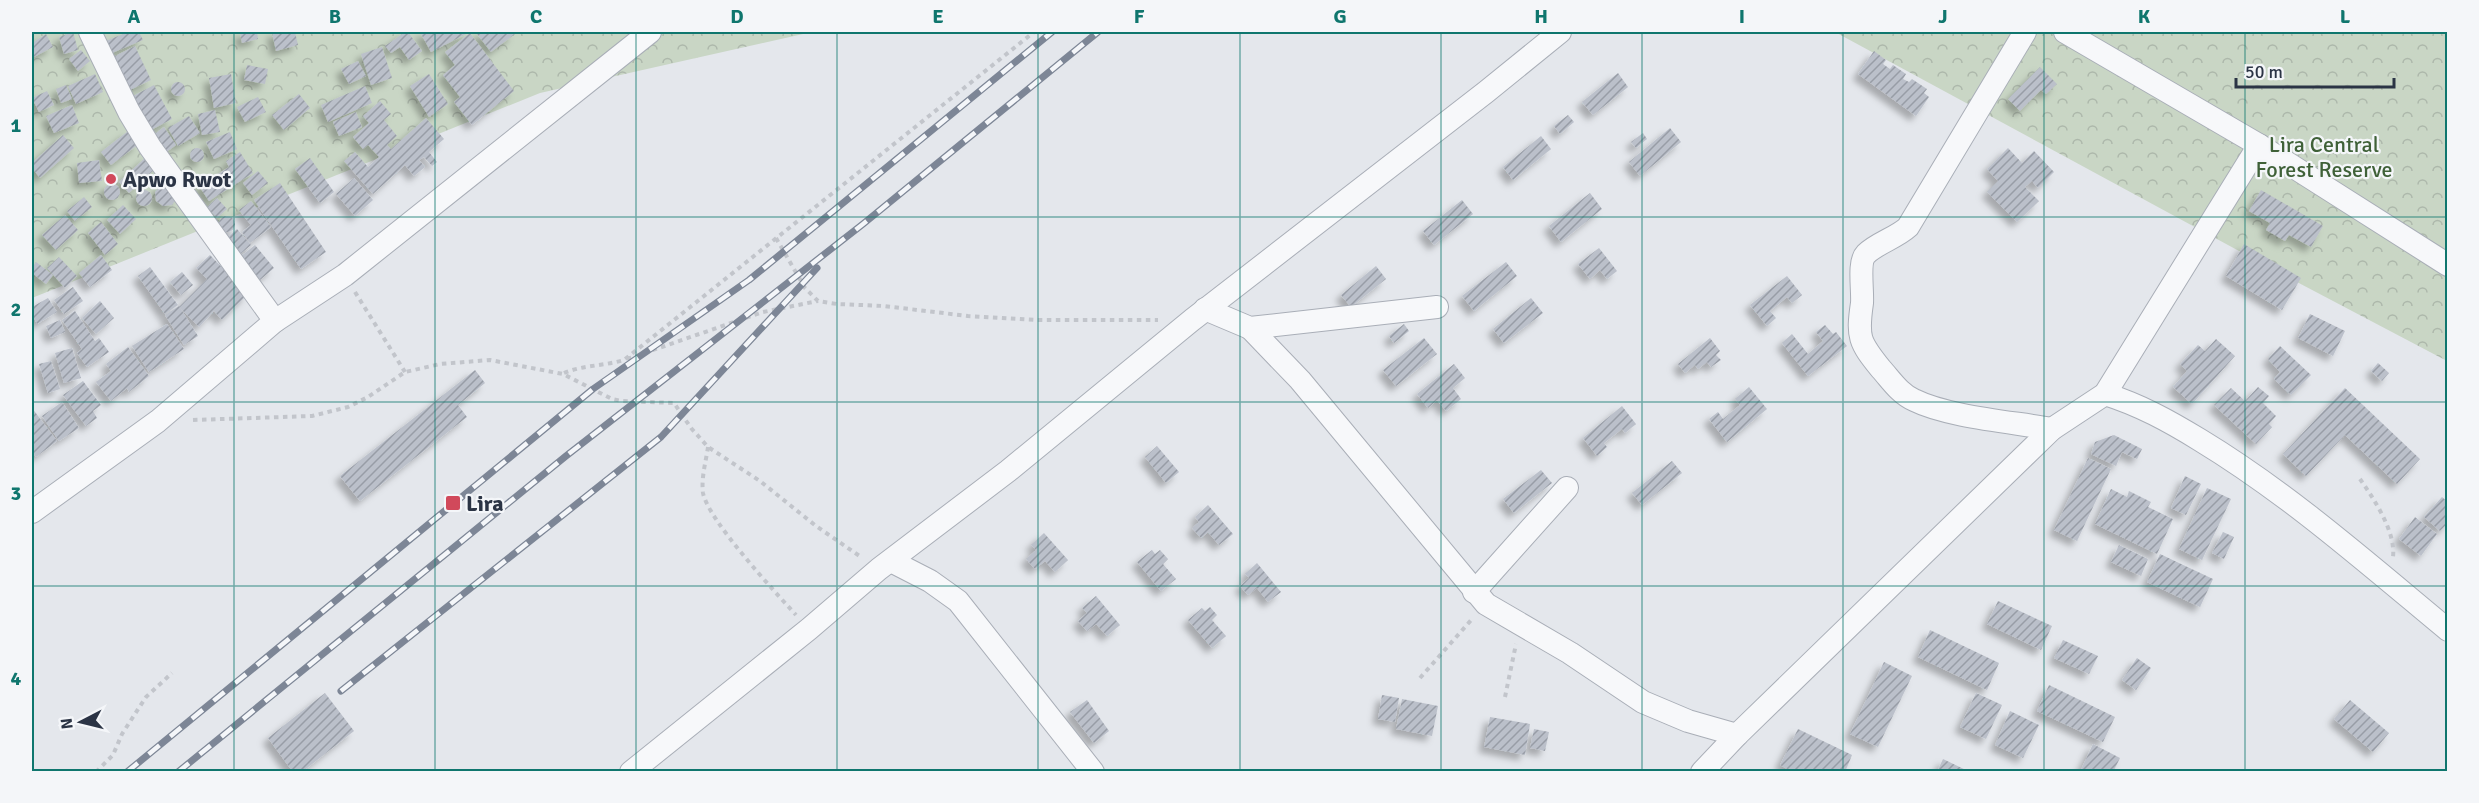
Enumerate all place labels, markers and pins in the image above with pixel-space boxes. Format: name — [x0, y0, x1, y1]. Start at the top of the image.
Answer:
place label: Apwo Rwot — [123, 166, 231, 193]
marker: Apwo Rwot — [104, 172, 118, 186]
place label: Lira — [466, 490, 504, 517]
marker: Lira — [444, 494, 462, 512]

